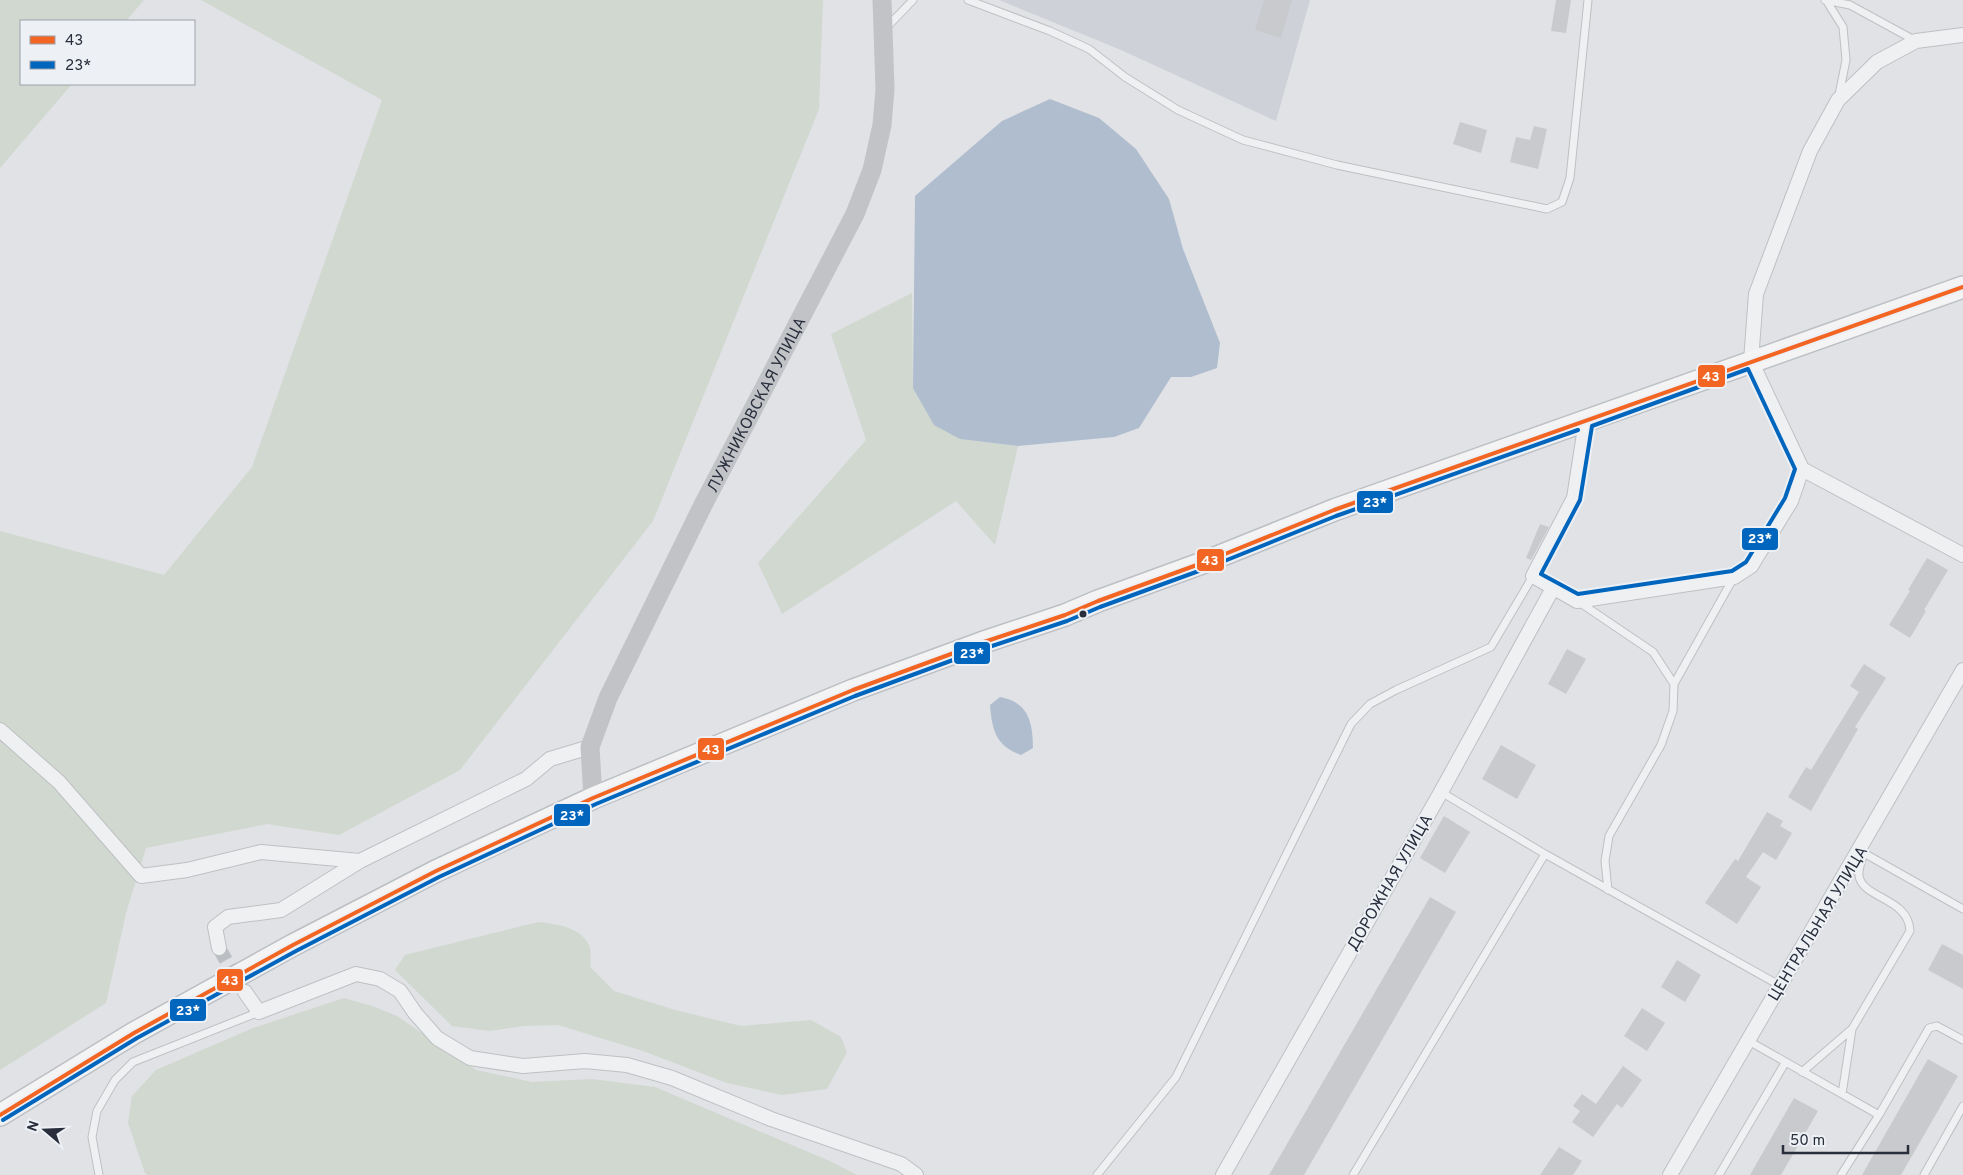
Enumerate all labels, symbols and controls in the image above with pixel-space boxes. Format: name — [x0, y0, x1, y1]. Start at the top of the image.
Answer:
legend — [20, 20, 195, 85]
text: 43 — [65, 32, 83, 51]
text: 23* — [65, 57, 91, 76]
street label: ЛУЖНИКОВСКАЯ УЛИЦА — [703, 314, 811, 496]
line badge: 43 — [1697, 364, 1726, 388]
text: 43 — [1702, 369, 1720, 386]
line badge: 23* — [1356, 490, 1394, 514]
text: 23* — [1363, 495, 1387, 512]
line badge: 23* — [1741, 527, 1779, 551]
text: 23* — [1748, 531, 1772, 548]
line badge: 43 — [1196, 548, 1225, 572]
text: 43 — [1201, 553, 1219, 570]
unlabelled marker — [1078, 609, 1088, 619]
line badge: 23* — [953, 641, 991, 665]
text: 23* — [960, 646, 984, 663]
line badge: 43 — [697, 737, 725, 761]
text: 43 — [702, 742, 720, 759]
line badge: 23* — [553, 803, 591, 827]
text: 23* — [560, 808, 584, 825]
street label: ДОРОЖНАЯ УЛИЦА — [1343, 811, 1438, 955]
street label: ЦЕНТРАЛЬНАЯ УЛИЦА — [1764, 843, 1873, 1005]
line badge: 43 — [216, 968, 244, 992]
text: 43 — [221, 973, 239, 990]
line badge: 23* — [169, 998, 207, 1022]
text: 23* — [176, 1003, 200, 1020]
north arrow — [20, 1105, 70, 1155]
text: N — [24, 1119, 44, 1134]
scale bar — [1783, 1122, 1908, 1154]
text: 50 m — [1790, 1132, 1825, 1151]

